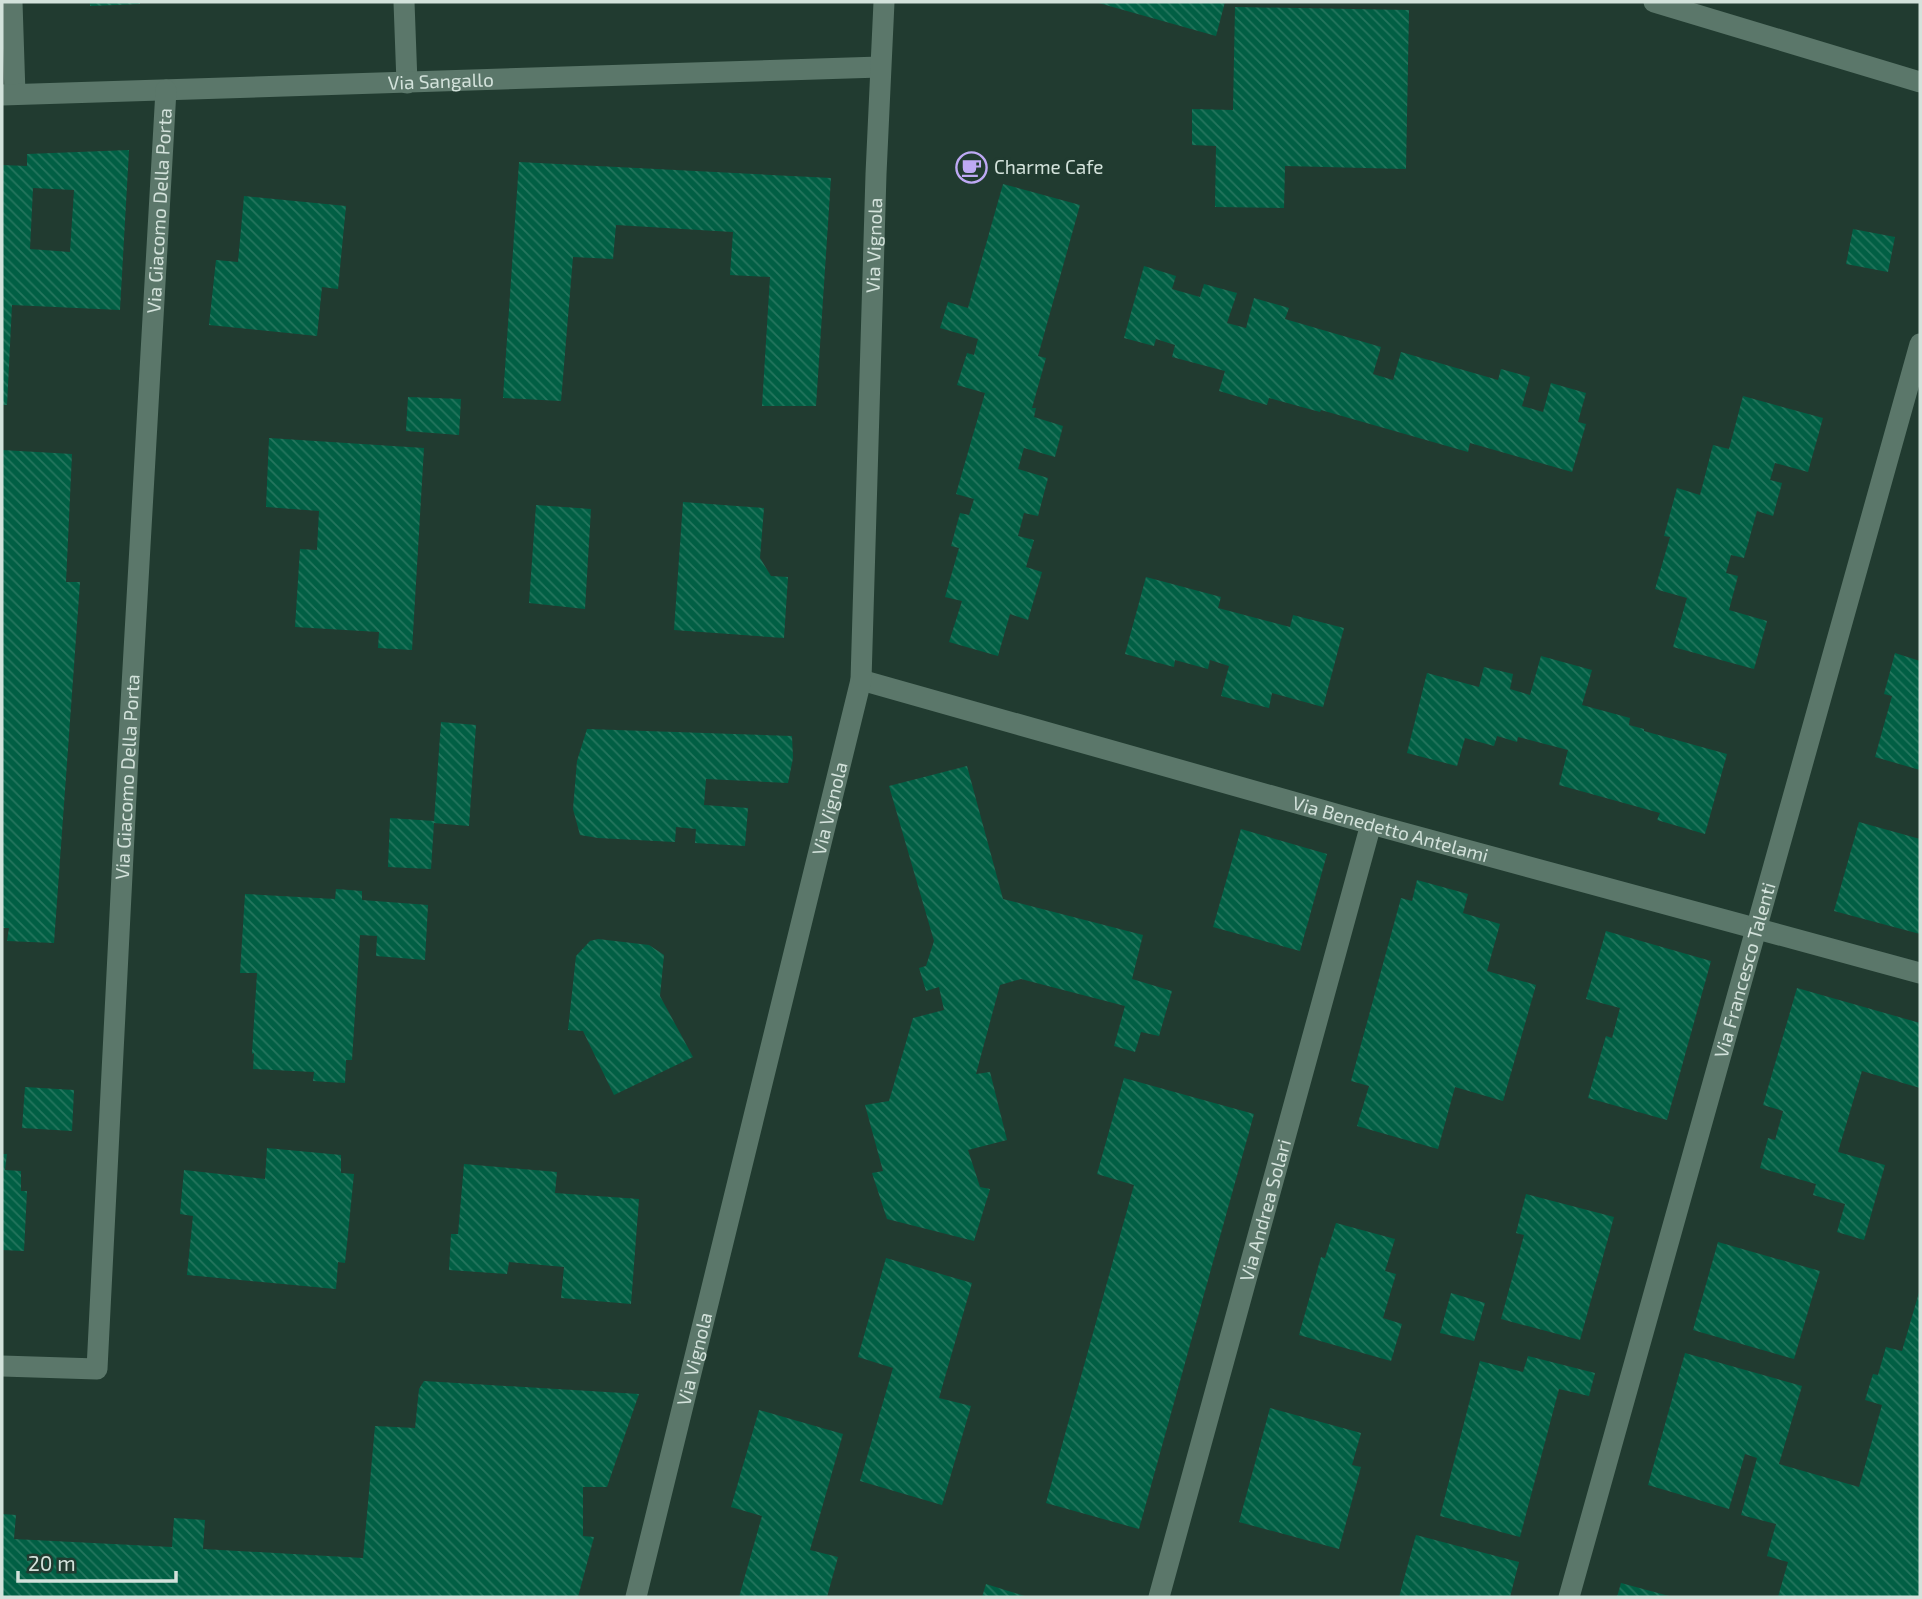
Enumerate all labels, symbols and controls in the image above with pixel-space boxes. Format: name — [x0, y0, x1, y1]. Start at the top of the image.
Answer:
street label: Via Sangallo — [387, 67, 494, 94]
street label: Via Giacomo Della Porta — [141, 107, 176, 314]
cafe icon: Charme Cafe — [954, 150, 988, 184]
place label: Charme Cafe — [994, 155, 1104, 178]
street label: Via Vignola — [860, 197, 886, 293]
street label: Via Giacomo Della Porta — [110, 673, 144, 880]
street label: Via Vignola — [806, 759, 852, 857]
street label: Via Benedetto Antelami — [1290, 790, 1491, 866]
street label: Via Francesco Talenti — [1709, 880, 1780, 1060]
street label: Via Andrea Solari — [1234, 1136, 1295, 1284]
street label: Via Vignola — [671, 1310, 716, 1408]
scale bar — [18, 1540, 175, 1584]
text: 20 m — [28, 1550, 76, 1575]

